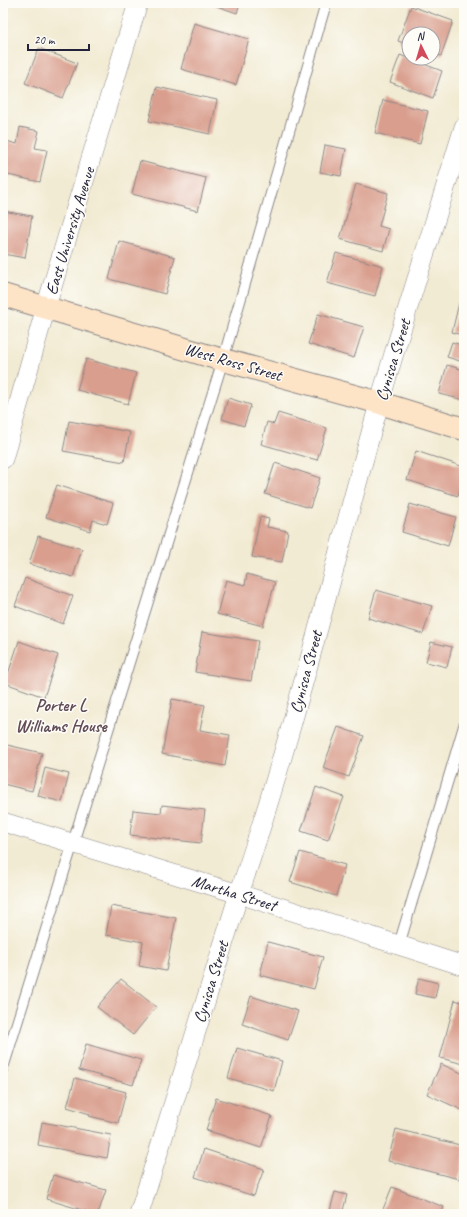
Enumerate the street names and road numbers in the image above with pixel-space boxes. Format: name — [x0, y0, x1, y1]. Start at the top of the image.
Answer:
street label: East University Avenue — [41, 163, 100, 297]
street label: Cynisca Street — [371, 314, 416, 403]
street label: West Ross Street — [182, 338, 286, 387]
street label: Cynisca Street — [285, 626, 328, 715]
street label: Martha Street — [189, 870, 281, 916]
street label: Cynisca Street — [189, 936, 234, 1025]

